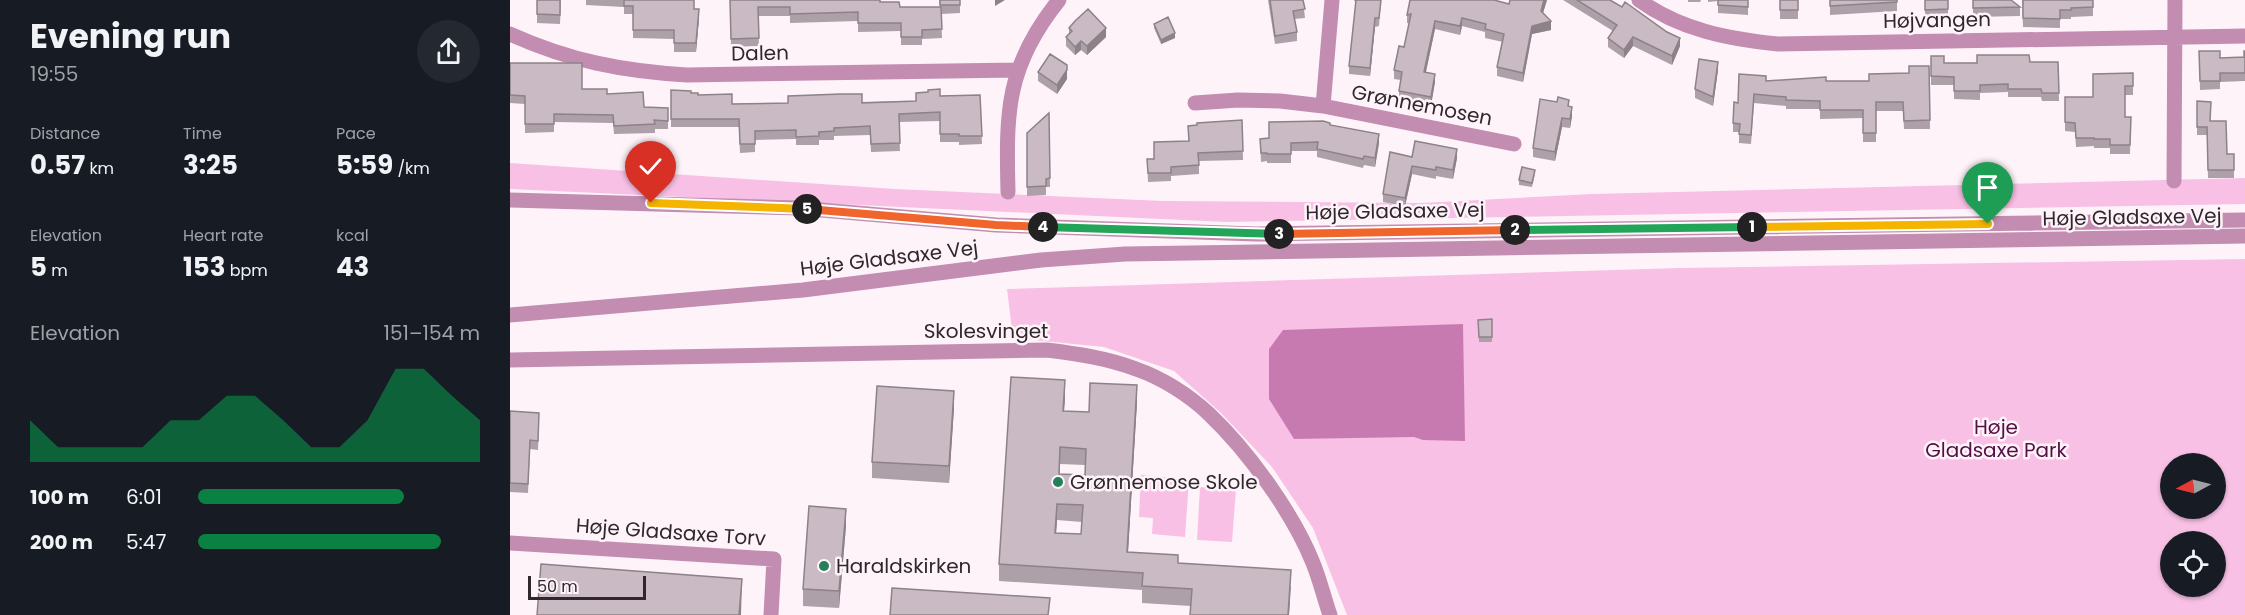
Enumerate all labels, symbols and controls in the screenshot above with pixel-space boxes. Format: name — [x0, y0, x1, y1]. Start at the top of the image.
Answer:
street label: Højvangen — [1883, 5, 1991, 35]
text: Evening run — [30, 13, 231, 60]
button: share — [417, 20, 480, 83]
street label: Dalen — [731, 38, 789, 68]
text: 19:55 — [30, 60, 78, 88]
street label: Grønnemosen — [1349, 78, 1495, 132]
text: Distance — [30, 122, 100, 145]
text: Time — [183, 122, 222, 145]
text: Pace — [336, 122, 376, 145]
pin — [625, 141, 676, 203]
text: 0.57 — [30, 147, 85, 183]
text: 3:25 — [183, 147, 238, 183]
text: 5:59 — [336, 147, 393, 183]
icon: check — [634, 150, 667, 183]
text: km — [85, 157, 114, 180]
text: /km — [393, 157, 430, 180]
pin — [1962, 162, 2013, 224]
icon: arrive — [1971, 171, 2004, 204]
pin: 5 — [792, 194, 822, 224]
street label: Høje Gladsaxe Vej — [1305, 195, 1485, 227]
text: 5 — [802, 197, 812, 220]
street label: Høje Gladsaxe Vej — [2042, 201, 2222, 233]
pin: 4 — [1028, 212, 1058, 242]
pin: 1 — [1737, 212, 1767, 242]
text: 4 — [1038, 215, 1048, 238]
pin: 2 — [1500, 215, 1530, 245]
text: 1 — [1749, 215, 1755, 238]
text: 2 — [1510, 218, 1520, 241]
pin: 3 — [1264, 219, 1294, 249]
text: 3 — [1274, 222, 1284, 245]
text: Elevation — [30, 224, 102, 247]
text: Heart rate — [183, 224, 263, 247]
text: kcal — [336, 224, 369, 247]
street label: Høje Gladsaxe Vej — [798, 233, 980, 283]
text: 5 — [30, 249, 47, 285]
text: 153 — [183, 249, 225, 285]
text: 43 — [336, 249, 369, 285]
text: m — [47, 259, 68, 282]
text: bpm — [225, 259, 268, 282]
street label: Skolesvinget — [924, 317, 1048, 345]
text: Elevation — [30, 319, 120, 347]
text: 151–154 m — [384, 319, 480, 347]
park label: Høje Gladsaxe Park — [1925, 413, 2068, 464]
north arrow — [2160, 453, 2226, 519]
map controls — [2160, 453, 2226, 597]
place label: Grønnemose Skole — [1070, 468, 1258, 496]
marker: Grønnemose Skole — [1051, 475, 1065, 489]
text: 100 m — [30, 483, 89, 511]
text: 6:01 — [126, 483, 162, 511]
street label: Høje Gladsaxe Torv — [575, 511, 767, 553]
text: 200 m — [30, 528, 93, 556]
text: 5:47 — [126, 528, 166, 556]
button: locate — [2160, 531, 2226, 597]
place label: Haraldskirken — [836, 552, 971, 580]
marker: Haraldskirken — [817, 559, 831, 573]
scale bar — [528, 573, 646, 600]
text: 50 m — [537, 575, 578, 598]

